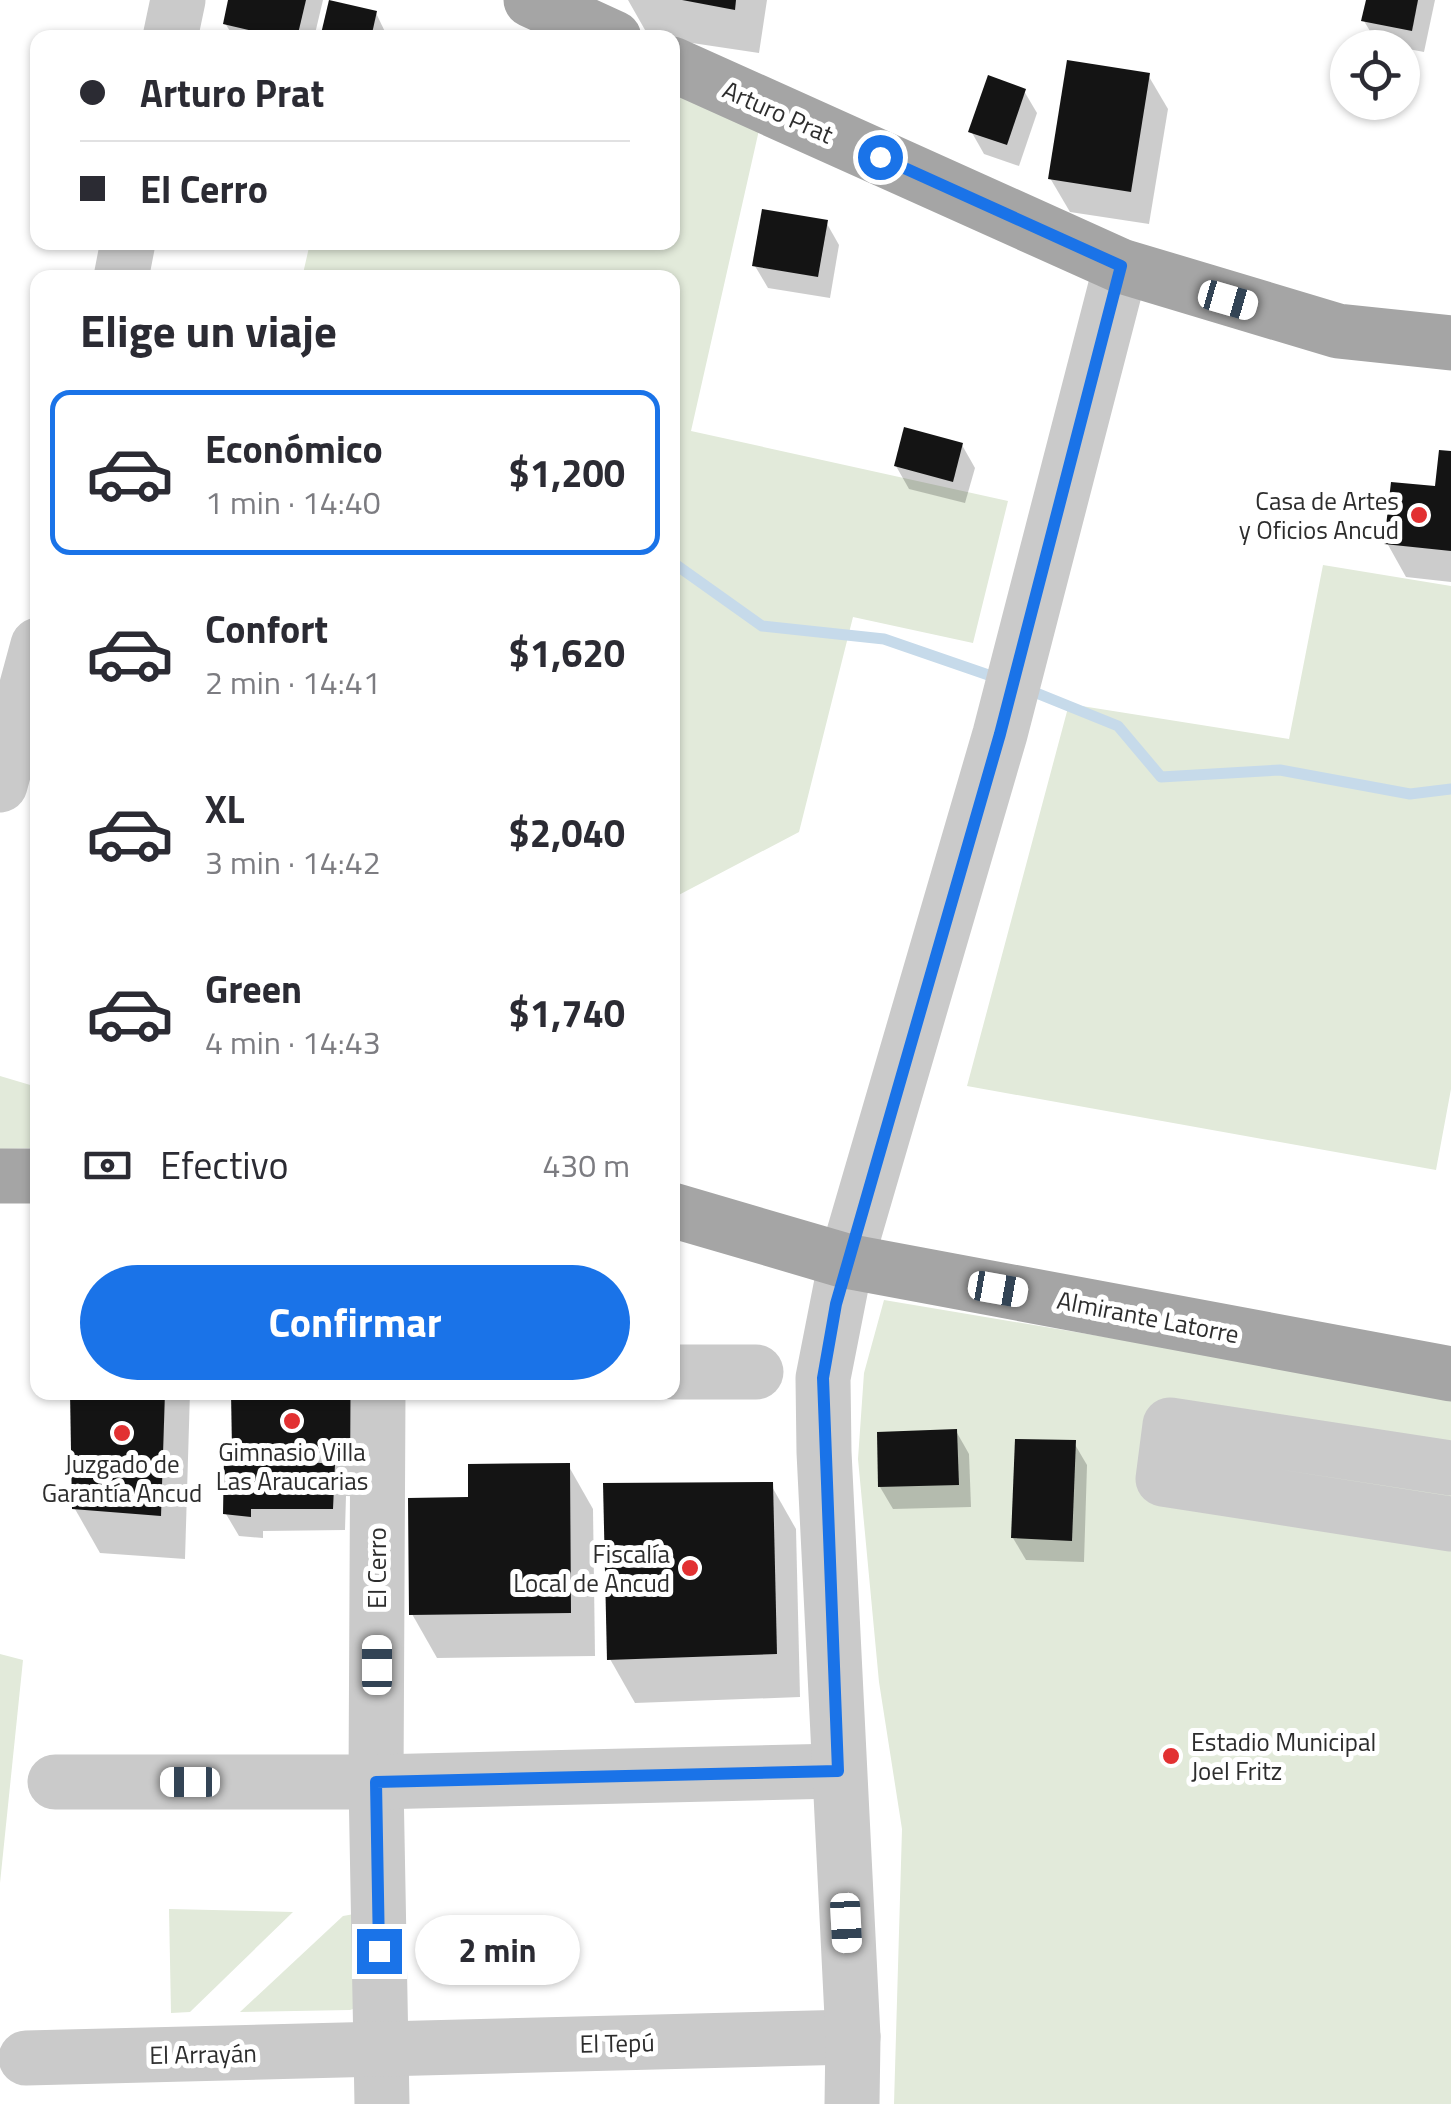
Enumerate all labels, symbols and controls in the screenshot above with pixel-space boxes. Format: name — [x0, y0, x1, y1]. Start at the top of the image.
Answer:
map controls — [1330, 30, 1420, 120]
button: locate — [1330, 30, 1420, 120]
text: Arturo Prat — [140, 64, 324, 122]
street label: Arturo Prat — [717, 71, 840, 153]
route start — [858, 135, 903, 180]
text: El Cerro — [140, 160, 268, 218]
car — [1195, 277, 1261, 323]
text: Elige un viaje — [80, 296, 337, 364]
text: Económico — [205, 420, 383, 478]
icon: car — [85, 428, 175, 518]
text: $1,200 — [509, 444, 625, 502]
text: 1 min · 14:40 — [205, 478, 381, 526]
place label: Casa de Artes y Oficios Ancud — [1239, 482, 1399, 549]
marker: Casa de Artes y Oficios Ancud — [1408, 504, 1430, 526]
text: Confort — [205, 600, 328, 658]
icon: car — [85, 608, 175, 698]
text: $1,620 — [509, 624, 625, 682]
text: 2 min · 14:41 — [205, 658, 381, 706]
text: XL — [205, 780, 245, 838]
icon: car — [85, 788, 175, 878]
text: $2,040 — [509, 804, 625, 862]
text: 3 min · 14:42 — [205, 838, 381, 886]
text: Green — [205, 960, 302, 1018]
icon: car — [85, 968, 175, 1058]
text: $1,740 — [509, 984, 625, 1042]
text: 4 min · 14:43 — [205, 1018, 381, 1066]
text: Efectivo — [160, 1136, 289, 1194]
icon: cash — [80, 1138, 135, 1193]
text: 430 m — [542, 1141, 630, 1189]
button: Confirmar — [80, 1265, 630, 1380]
car — [966, 1269, 1030, 1309]
street label: Almirante Latorre — [1054, 1281, 1242, 1353]
marker: Gimnasio Villa Las Araucarias — [281, 1410, 303, 1432]
marker: Juzgado de Garantía Ancud — [111, 1422, 133, 1444]
place label: Gimnasio Villa Las Araucarias — [216, 1433, 368, 1500]
place label: Juzgado de Garantía Ancud — [42, 1445, 202, 1512]
street label: El Cerro — [358, 1527, 396, 1609]
place label: Fiscalía Local de Ancud — [513, 1535, 670, 1602]
marker: Fiscalía Local de Ancud — [679, 1557, 701, 1579]
car — [362, 1635, 392, 1695]
place label: Estadio Municipal Joel Fritz — [1191, 1723, 1376, 1790]
marker: Estadio Municipal Joel Fritz — [1160, 1745, 1182, 1767]
car — [160, 1767, 220, 1797]
car — [829, 1892, 863, 1954]
callout: 2 min — [414, 1916, 579, 1986]
text: 2 min — [459, 1926, 536, 1974]
route end — [357, 1929, 402, 1974]
street label: El Tepú — [579, 2023, 655, 2063]
street label: El Arrayán — [149, 2034, 257, 2074]

